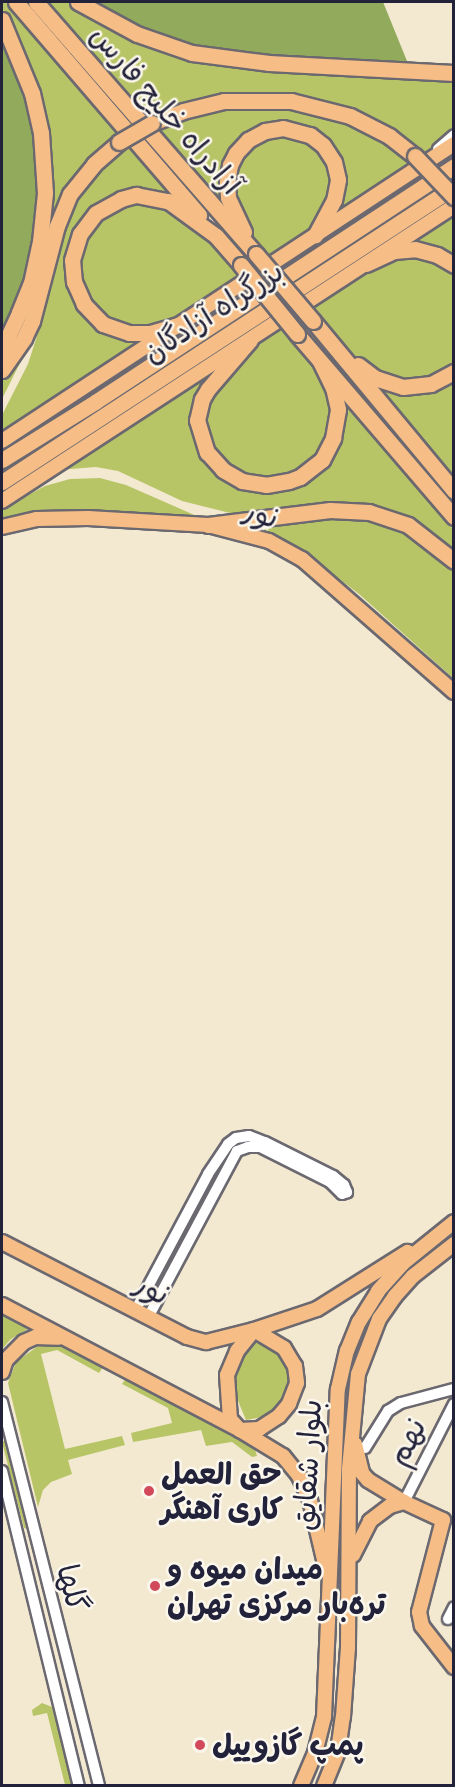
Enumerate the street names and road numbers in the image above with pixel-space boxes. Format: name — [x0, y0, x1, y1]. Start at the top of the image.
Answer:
street label: آزادراه خلیج فارس — [83, 18, 249, 202]
street label: بزرگراه آزادگان — [136, 253, 290, 371]
street label: نور — [239, 492, 283, 536]
street label: نور — [128, 1265, 176, 1313]
street label: بلوار شقایق — [287, 1398, 329, 1532]
street label: نهم — [380, 1412, 434, 1472]
street label: گلها — [49, 1560, 95, 1616]

